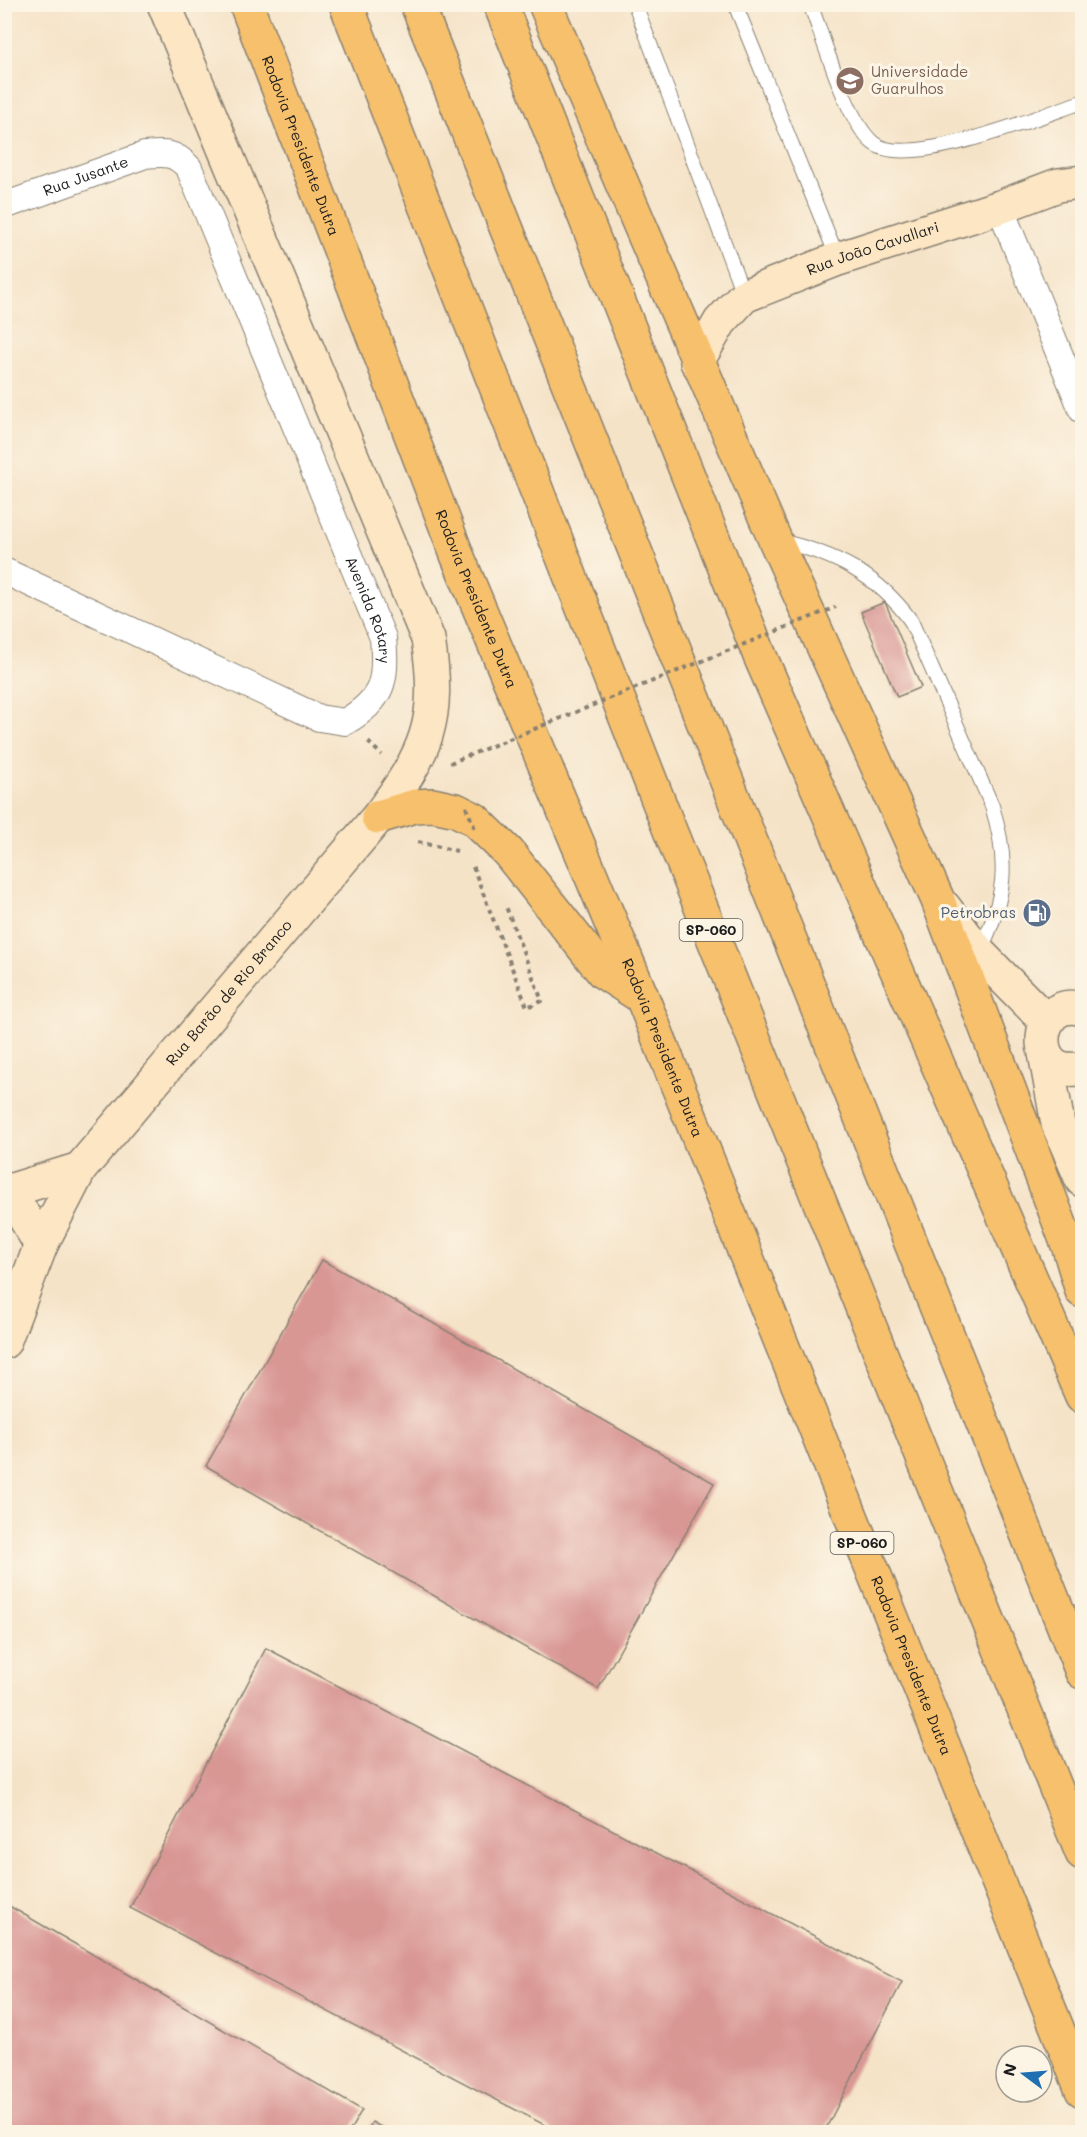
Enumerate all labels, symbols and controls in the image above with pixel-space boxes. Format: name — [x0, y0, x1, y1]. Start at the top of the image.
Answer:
street label: Rodovia Presidente Dutra — [258, 53, 345, 239]
place label: Universidade Guarulhos — [871, 61, 968, 98]
school or university icon: Universidade Guarulhos — [834, 65, 866, 97]
street label: Rua Jusante — [40, 151, 131, 200]
street label: Rua João Cavallari — [803, 216, 941, 279]
street label: Rodovia Presidente Dutra — [432, 506, 523, 691]
street label: Avenida Rotary — [341, 553, 395, 664]
fuel station icon: Petrobras — [1021, 897, 1053, 929]
place label: Petrobras — [941, 902, 1016, 922]
street label: Rua Barão de Rio Branco — [161, 915, 296, 1069]
road number: SP-060 — [680, 919, 742, 941]
street label: Rodovia Presidente Dutra — [618, 955, 708, 1140]
road number: SP-060 — [830, 1532, 894, 1554]
street label: Rodovia Presidente Dutra — [867, 1573, 957, 1758]
north arrow — [994, 2044, 1054, 2104]
text: N — [997, 2061, 1021, 2078]

